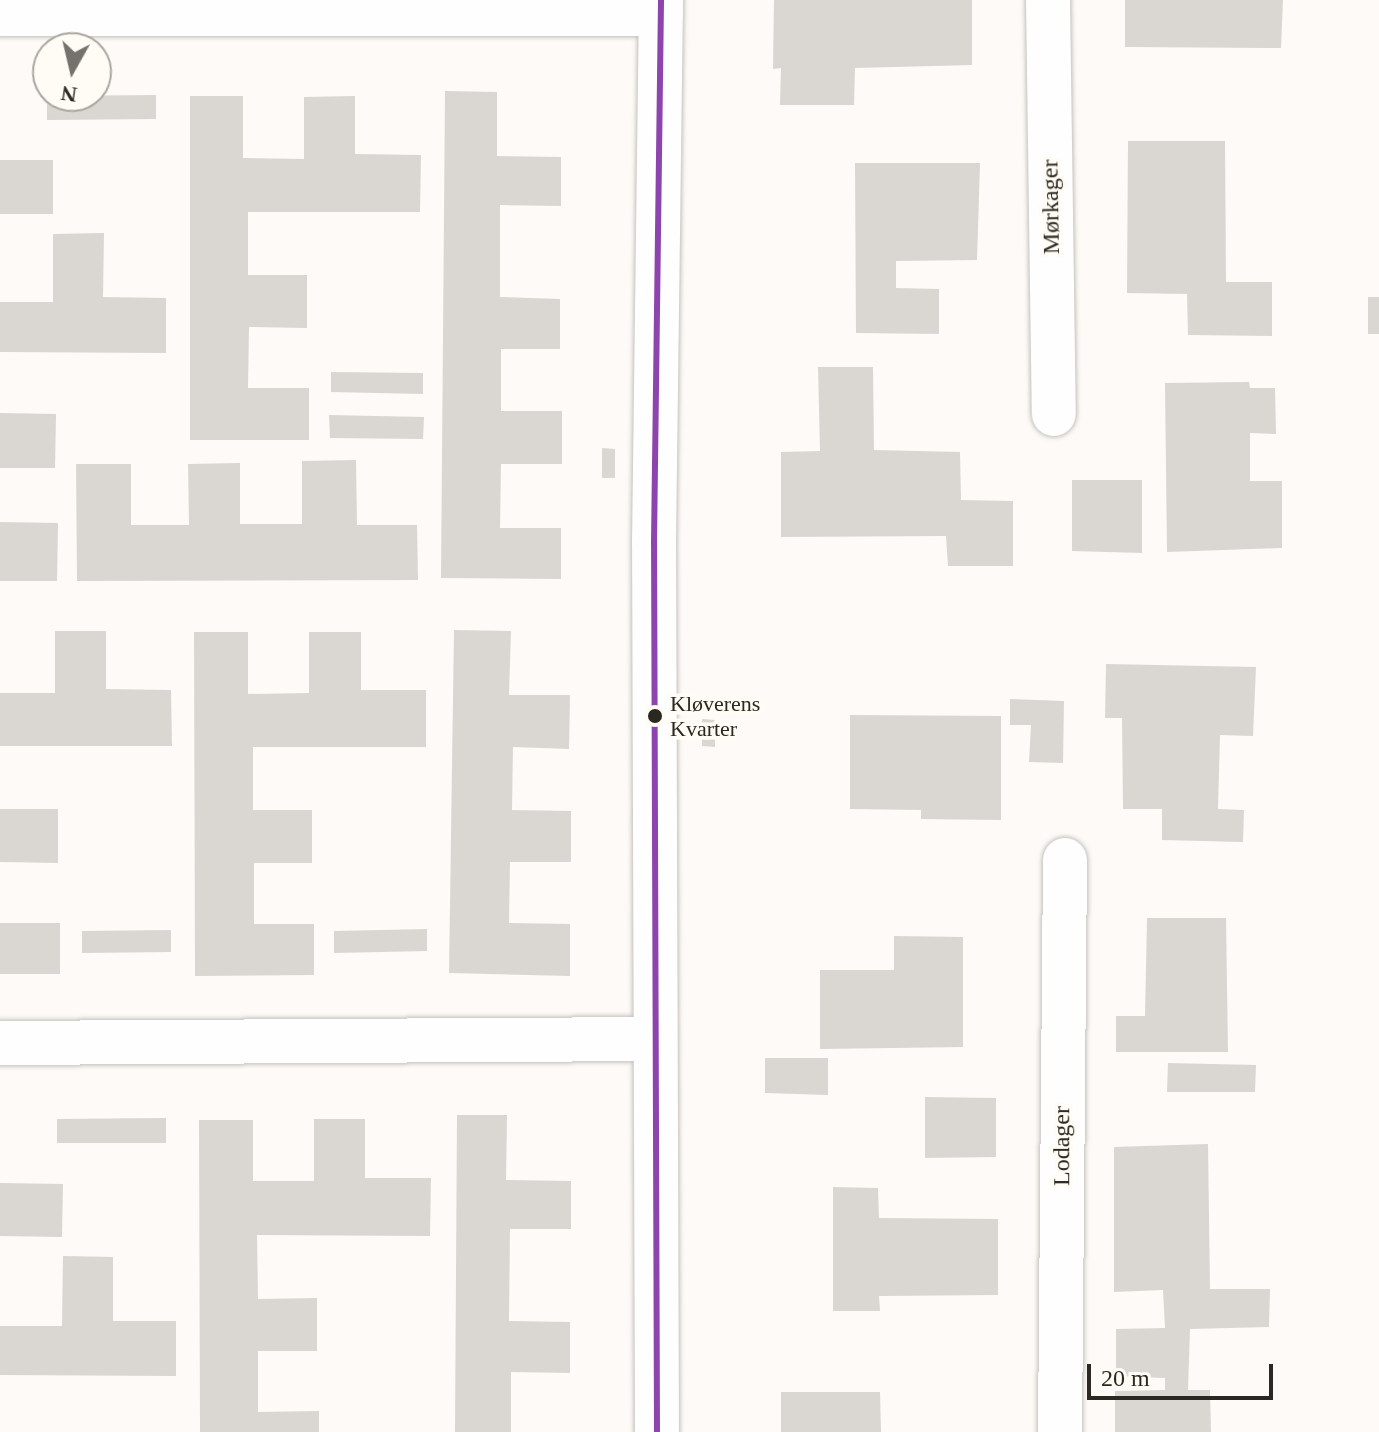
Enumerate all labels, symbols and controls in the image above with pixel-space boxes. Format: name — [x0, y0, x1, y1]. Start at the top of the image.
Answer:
north arrow — [32, 32, 112, 112]
text: N — [59, 81, 78, 108]
street label: Mørkager — [1036, 159, 1066, 255]
place label: Kløverens Kvarter — [670, 690, 760, 742]
marker: Kløverens Kvarter — [647, 708, 663, 724]
street label: Lodager — [1048, 1106, 1076, 1186]
scale bar — [1091, 1348, 1277, 1398]
text: 20 m — [1101, 1365, 1150, 1391]

